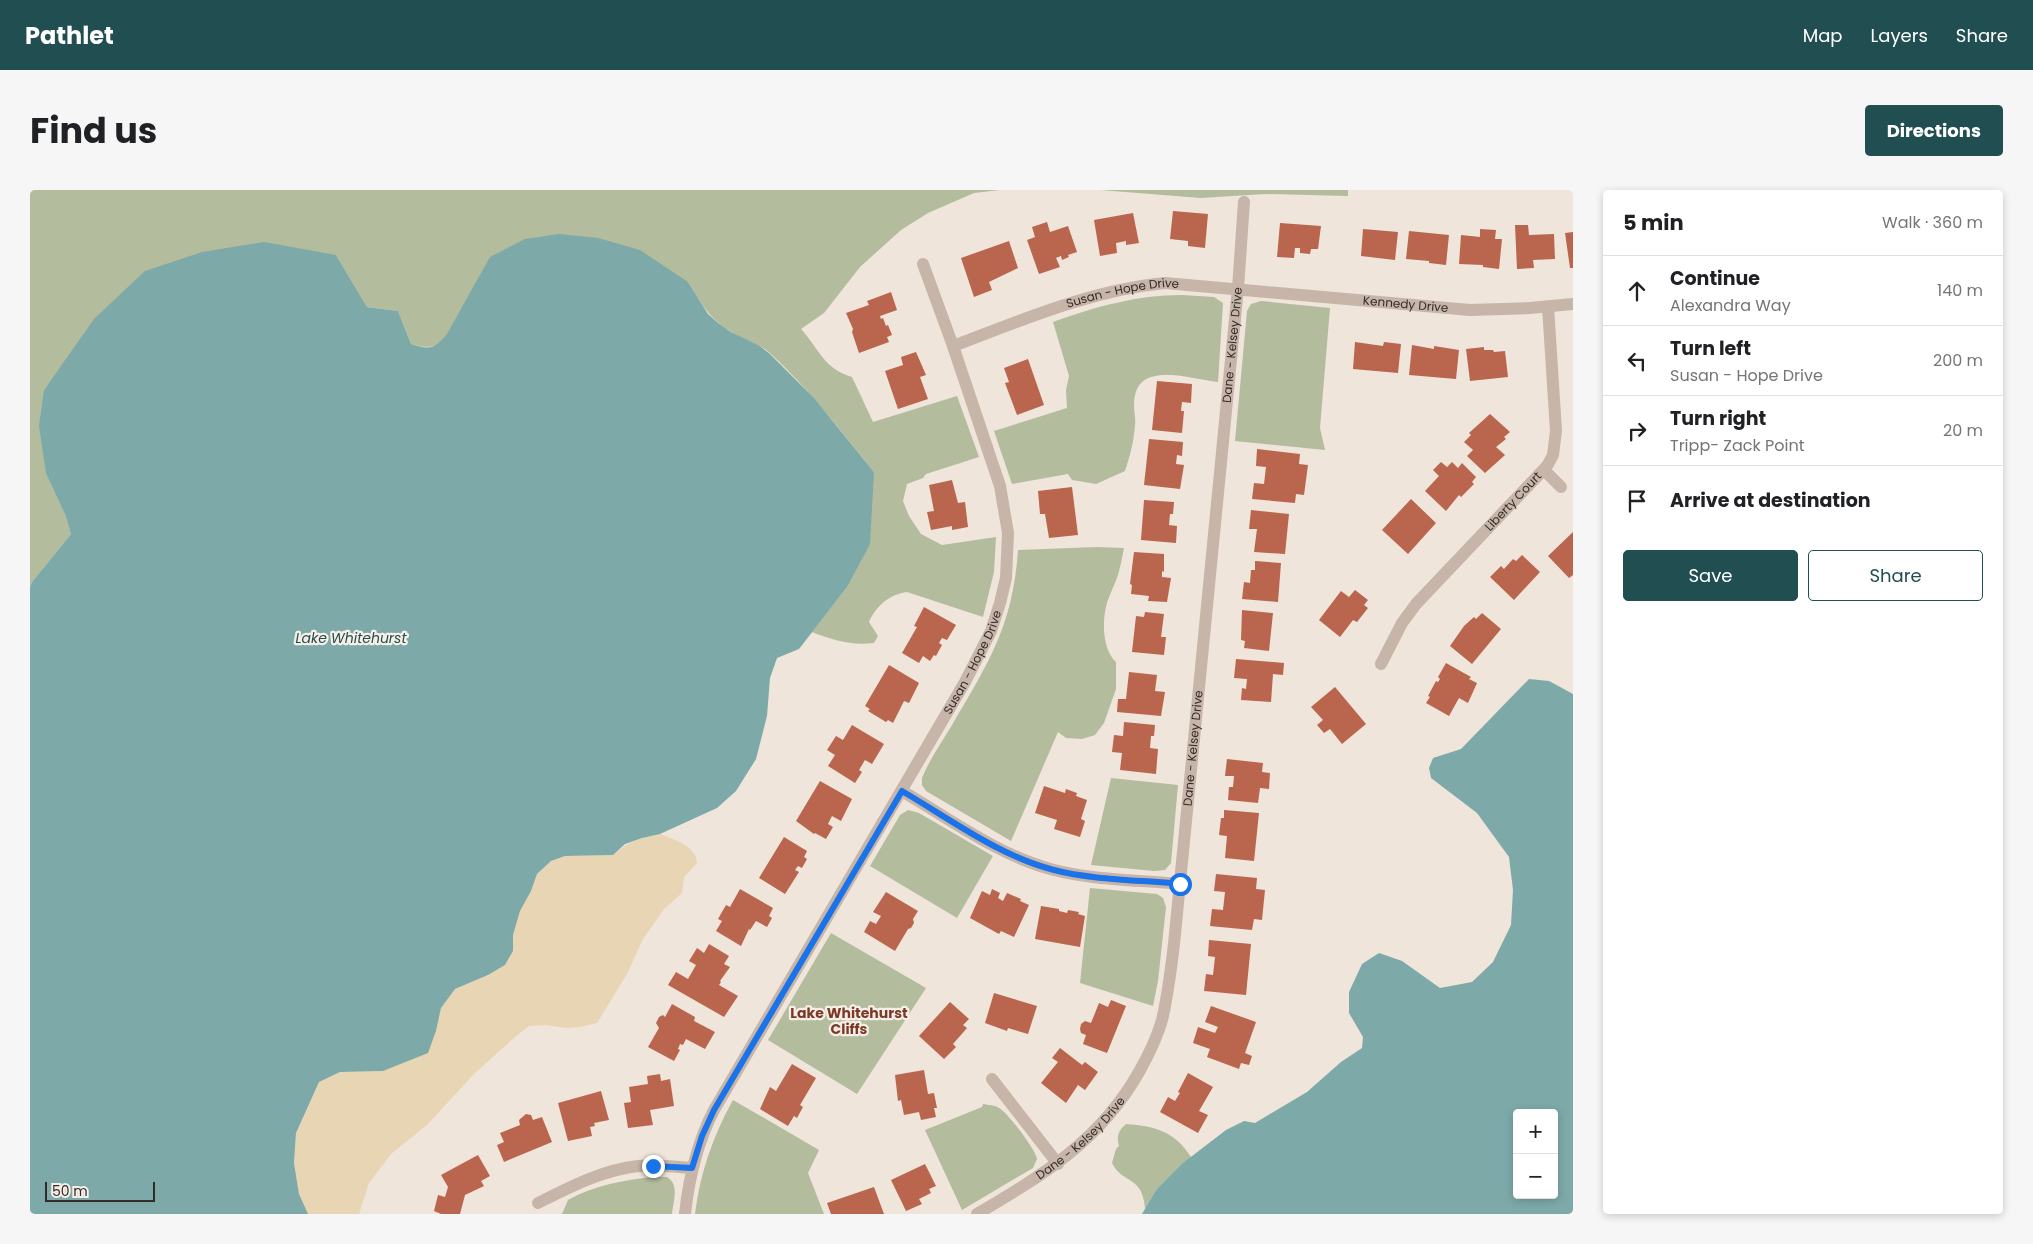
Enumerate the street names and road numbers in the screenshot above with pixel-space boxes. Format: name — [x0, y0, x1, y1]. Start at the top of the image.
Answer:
street label: Susan - Hope Drive — [1064, 274, 1180, 312]
street label: Dane - Kelsey Drive — [1218, 286, 1246, 404]
street label: Kennedy Drive — [1362, 292, 1449, 316]
street label: Liberty Court — [1481, 468, 1545, 535]
street label: Susan - Hope Drive — [939, 608, 1005, 717]
street label: Dane - Kelsey Drive — [1179, 689, 1207, 807]
street label: Dane - Kelsey Drive — [1032, 1093, 1129, 1183]

